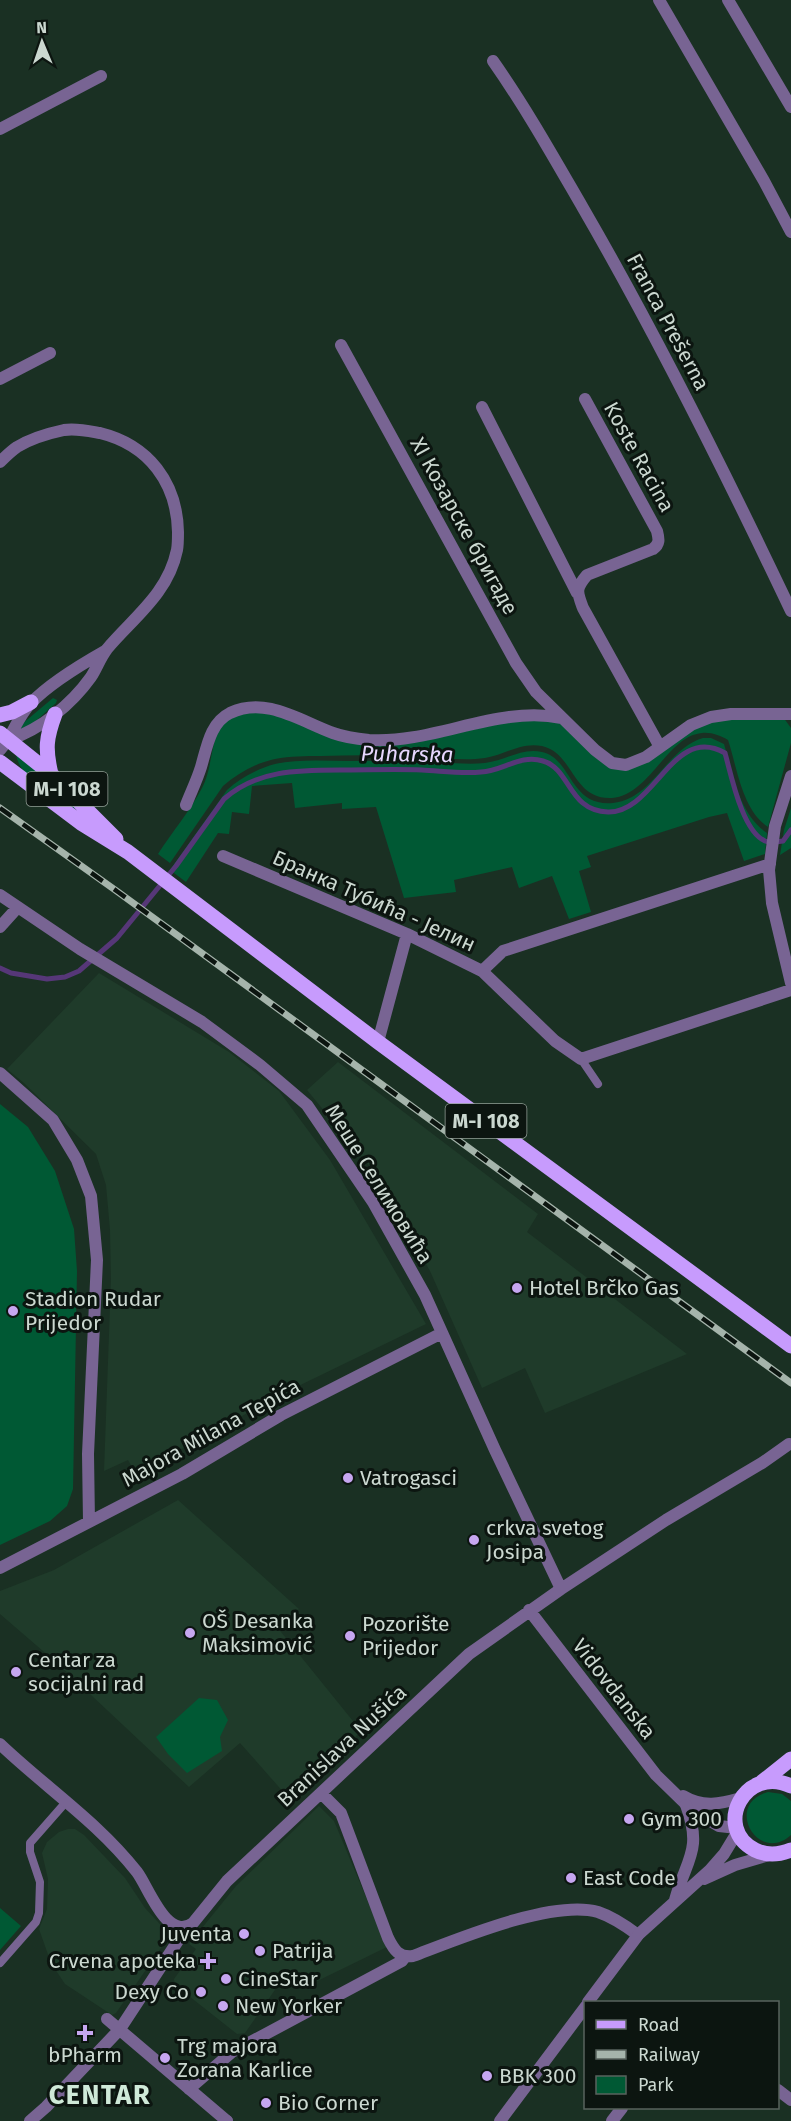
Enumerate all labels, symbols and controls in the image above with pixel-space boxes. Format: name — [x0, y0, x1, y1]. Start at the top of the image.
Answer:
north arrow — [12, 12, 72, 72]
text: N — [36, 18, 47, 37]
street label: Franca Prešerna — [621, 249, 715, 395]
street label: Koste Racina — [598, 397, 680, 517]
street label: XI Козарске бригаде — [404, 433, 524, 619]
water label: Puharska — [360, 740, 454, 768]
road number: M-I 108 — [26, 772, 107, 806]
street label: Бранка Тубића - Јелин — [269, 845, 479, 957]
street label: Меше Селимовића — [319, 1099, 439, 1269]
road number: M-I 108 — [446, 1104, 526, 1138]
place label: Hotel Brčko Gas — [529, 1275, 679, 1301]
marker: Hotel Brčko Gas — [510, 1281, 524, 1295]
place label: Stadion Rudar Prijedor — [25, 1286, 161, 1336]
marker: Stadion Rudar Prijedor — [6, 1304, 20, 1318]
street label: Majora Milana Tepića — [117, 1373, 305, 1493]
place label: Vatrogasci — [360, 1465, 457, 1491]
marker: Vatrogasci — [341, 1471, 355, 1485]
place label: crkva svetog Josipa — [486, 1515, 604, 1565]
marker: crkva svetog Josipa — [467, 1533, 481, 1547]
place label: OŠ Desanka Maksimović — [202, 1608, 314, 1658]
place label: Pozorište Prijedor — [362, 1611, 450, 1661]
marker: OŠ Desanka Maksimović — [183, 1626, 197, 1640]
marker: Pozorište Prijedor — [343, 1629, 357, 1643]
street label: Vidovdanska — [567, 1634, 661, 1744]
place label: Centar za socijalni rad — [28, 1647, 144, 1697]
marker: Centar za socijalni rad — [9, 1665, 23, 1679]
street label: Branislava Nušića — [272, 1679, 412, 1813]
place label: Gym 300 — [641, 1806, 722, 1832]
marker: Gym 300 — [622, 1812, 636, 1826]
place label: East Code — [583, 1865, 676, 1891]
marker: East Code — [564, 1871, 578, 1885]
place label: Juventa — [161, 1921, 232, 1947]
marker: Juventa — [237, 1927, 251, 1941]
place label: Patrija — [272, 1938, 333, 1964]
marker: Patrija — [253, 1944, 267, 1958]
place label: Crvena apoteka — [49, 1948, 196, 1974]
marker: Crvena apoteka — [201, 1954, 215, 1968]
place label: CineStar — [238, 1966, 318, 1992]
marker: CineStar — [219, 1972, 233, 1986]
place label: Dexy Co — [115, 1979, 189, 2005]
marker: Dexy Co — [194, 1985, 208, 1999]
place label: New Yorker — [235, 1993, 342, 2019]
marker: New Yorker — [216, 1999, 230, 2013]
legend — [584, 2001, 779, 2109]
text: Road — [638, 2014, 680, 2036]
marker: bPharm — [78, 2026, 92, 2040]
place label: Trg majora Zorana Karlice — [177, 2033, 313, 2083]
place label: bPharm — [48, 2042, 122, 2068]
text: Railway — [638, 2044, 700, 2066]
marker: Trg majora Zorana Karlice — [158, 2051, 172, 2065]
place label: BBK 300 — [499, 2063, 576, 2089]
marker: BBK 300 — [480, 2069, 494, 2083]
text: Park — [638, 2074, 674, 2096]
district label: CENTAR — [49, 2079, 151, 2111]
place label: Bio Corner — [278, 2090, 378, 2116]
marker: Bio Corner — [259, 2096, 273, 2110]

